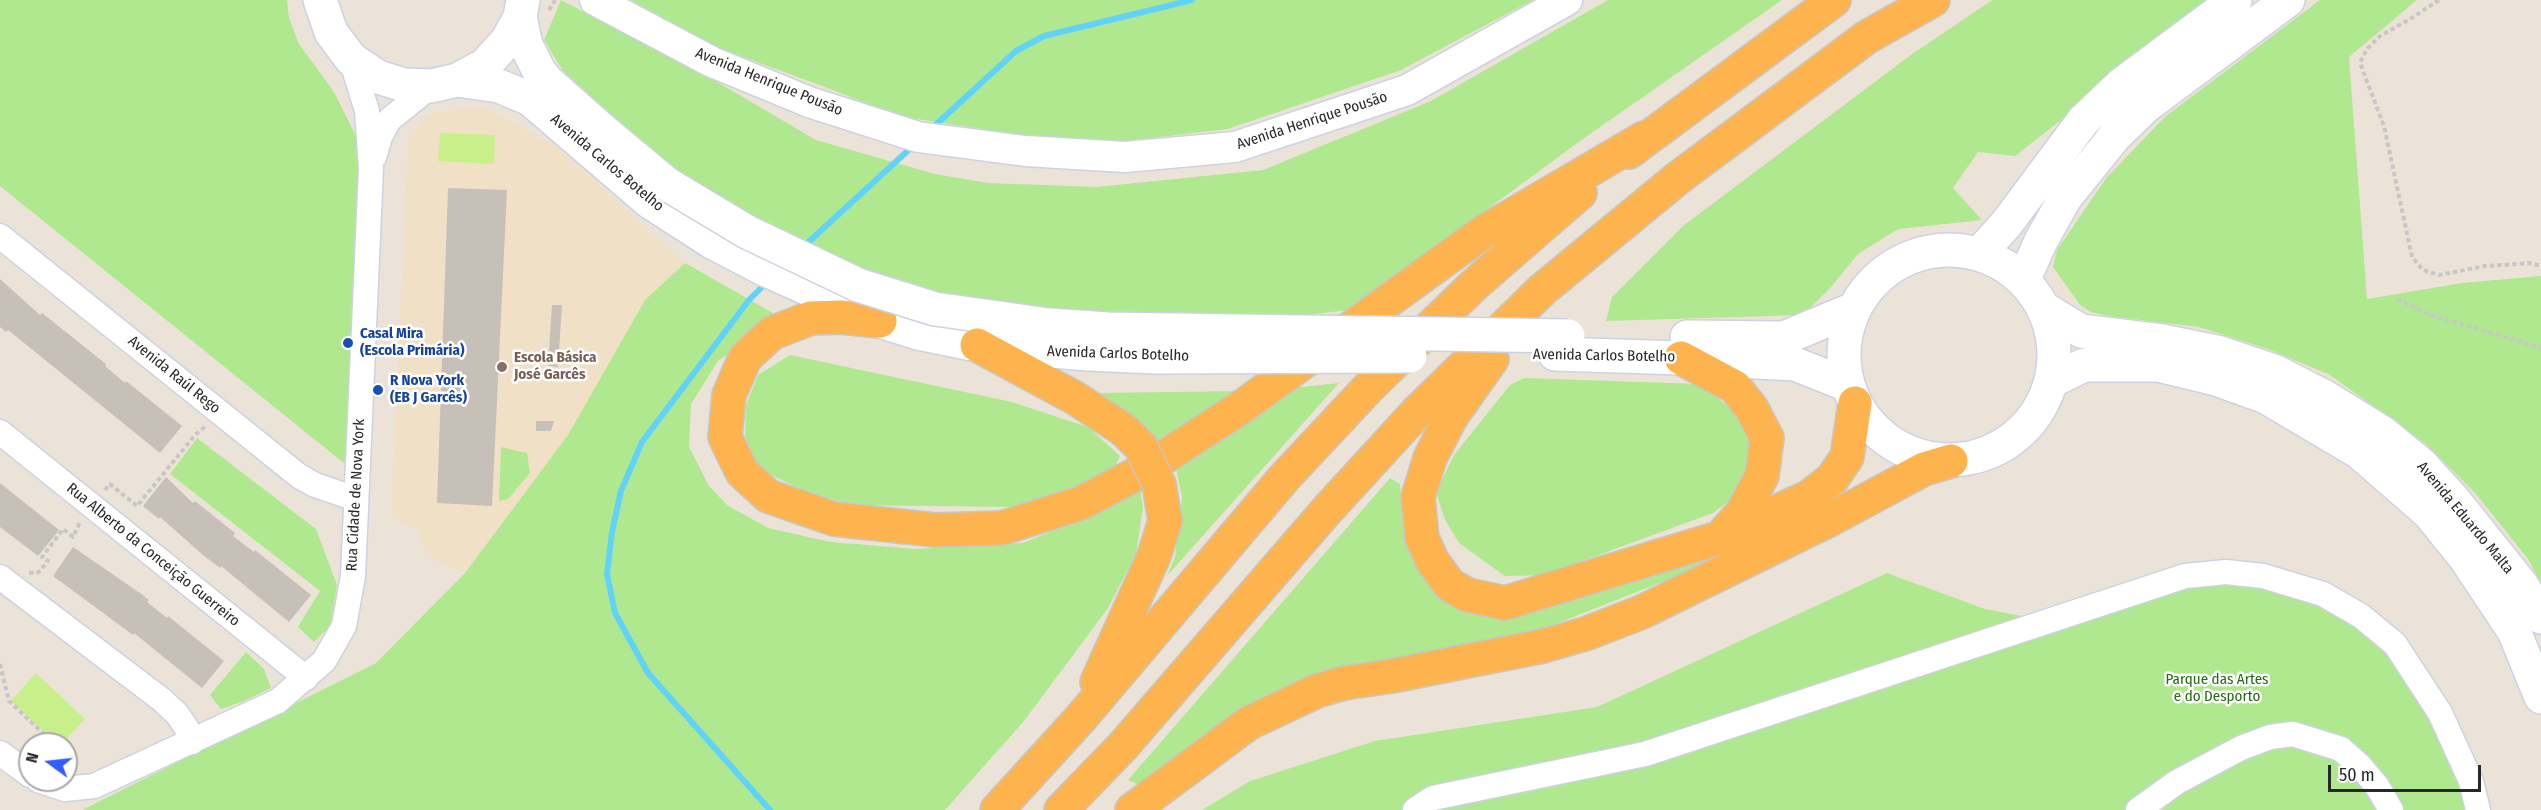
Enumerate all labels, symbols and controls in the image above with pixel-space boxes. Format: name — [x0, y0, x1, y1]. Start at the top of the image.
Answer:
street label: Avenida Henrique Pousão — [693, 44, 845, 120]
street label: Avenida Henrique Pousão — [1234, 88, 1390, 154]
street label: Avenida Carlos Botelho — [547, 110, 667, 216]
place label: Casal Mira (Escola Primária) — [360, 325, 464, 360]
street label: Avenida Raúl Rego — [124, 332, 224, 418]
marker: Casal Mira (Escola Primária) — [341, 336, 355, 350]
street label: Avenida Carlos Botelho — [1047, 343, 1189, 365]
street label: Avenida Carlos Botelho — [1533, 346, 1675, 366]
place label: Escola Básica José Garcês — [514, 349, 597, 384]
marker: Escola Básica José Garcês — [495, 360, 509, 374]
place label: R Nova York (EB J Garcês) — [390, 372, 467, 407]
marker: R Nova York (EB J Garcês) — [371, 383, 385, 397]
street label: Rua Cidade de Nova York — [343, 418, 369, 572]
street label: Avenida Eduardo Malta — [2413, 458, 2517, 578]
street label: Rua Alberto da Conceição Guerreiro — [63, 480, 243, 630]
park label: Parque das Artes e do Desporto — [2166, 671, 2268, 706]
north arrow — [18, 732, 78, 792]
text: N — [22, 751, 42, 765]
scale bar — [2331, 753, 2484, 791]
text: 50 m — [2339, 764, 2375, 786]

